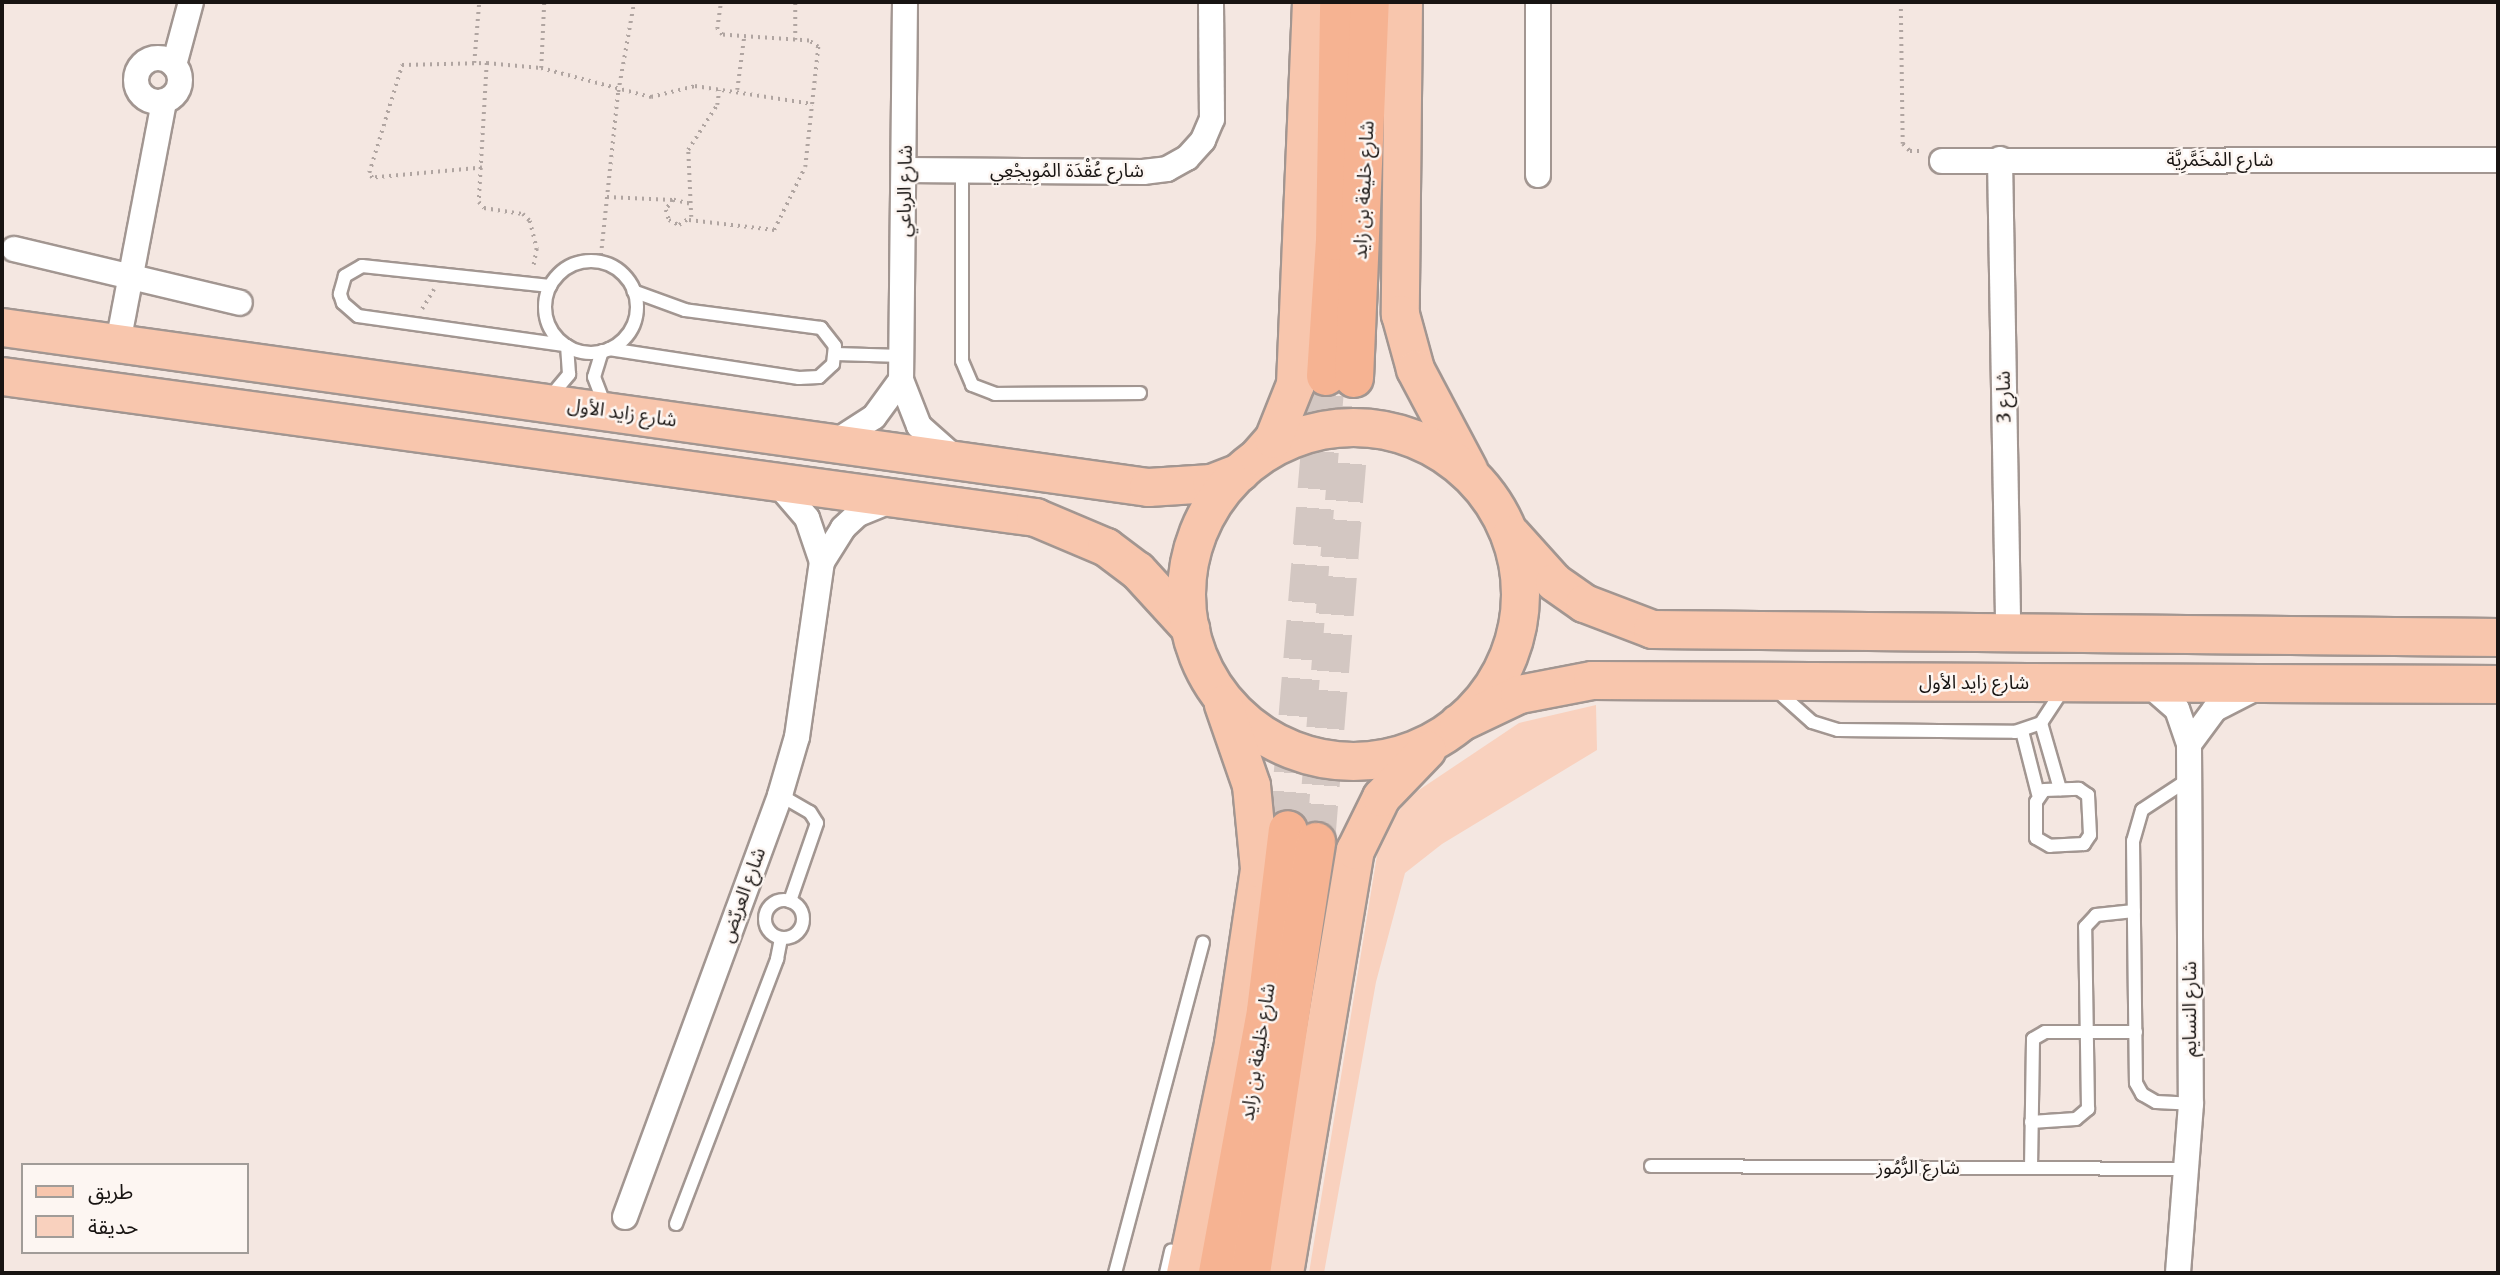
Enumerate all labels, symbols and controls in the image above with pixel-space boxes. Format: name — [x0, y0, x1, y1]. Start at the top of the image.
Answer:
street label: شارع خليفة بن زايد — [1349, 120, 1379, 260]
street label: شارع الرباعي — [893, 145, 917, 237]
street label: شارع المْخَمَّرِيَّة — [2167, 149, 2273, 171]
street label: شارع عُقْدَة المُوِيجْعِي — [990, 160, 1144, 182]
street label: شارع 3 — [1992, 371, 2016, 423]
street label: شارع زايد الأول — [566, 394, 678, 432]
street label: شارع زايد الأول — [1919, 672, 2029, 694]
street label: شارع العريّض — [715, 844, 771, 946]
street label: شارع النسايم — [2179, 961, 2201, 1057]
street label: شارع خليفة بن زايد — [1236, 982, 1280, 1122]
street label: شارع الرُّمُوز — [1876, 1157, 1960, 1179]
legend — [21, 1163, 248, 1254]
text: طريق — [88, 1178, 133, 1205]
text: حديقة — [88, 1213, 138, 1240]

